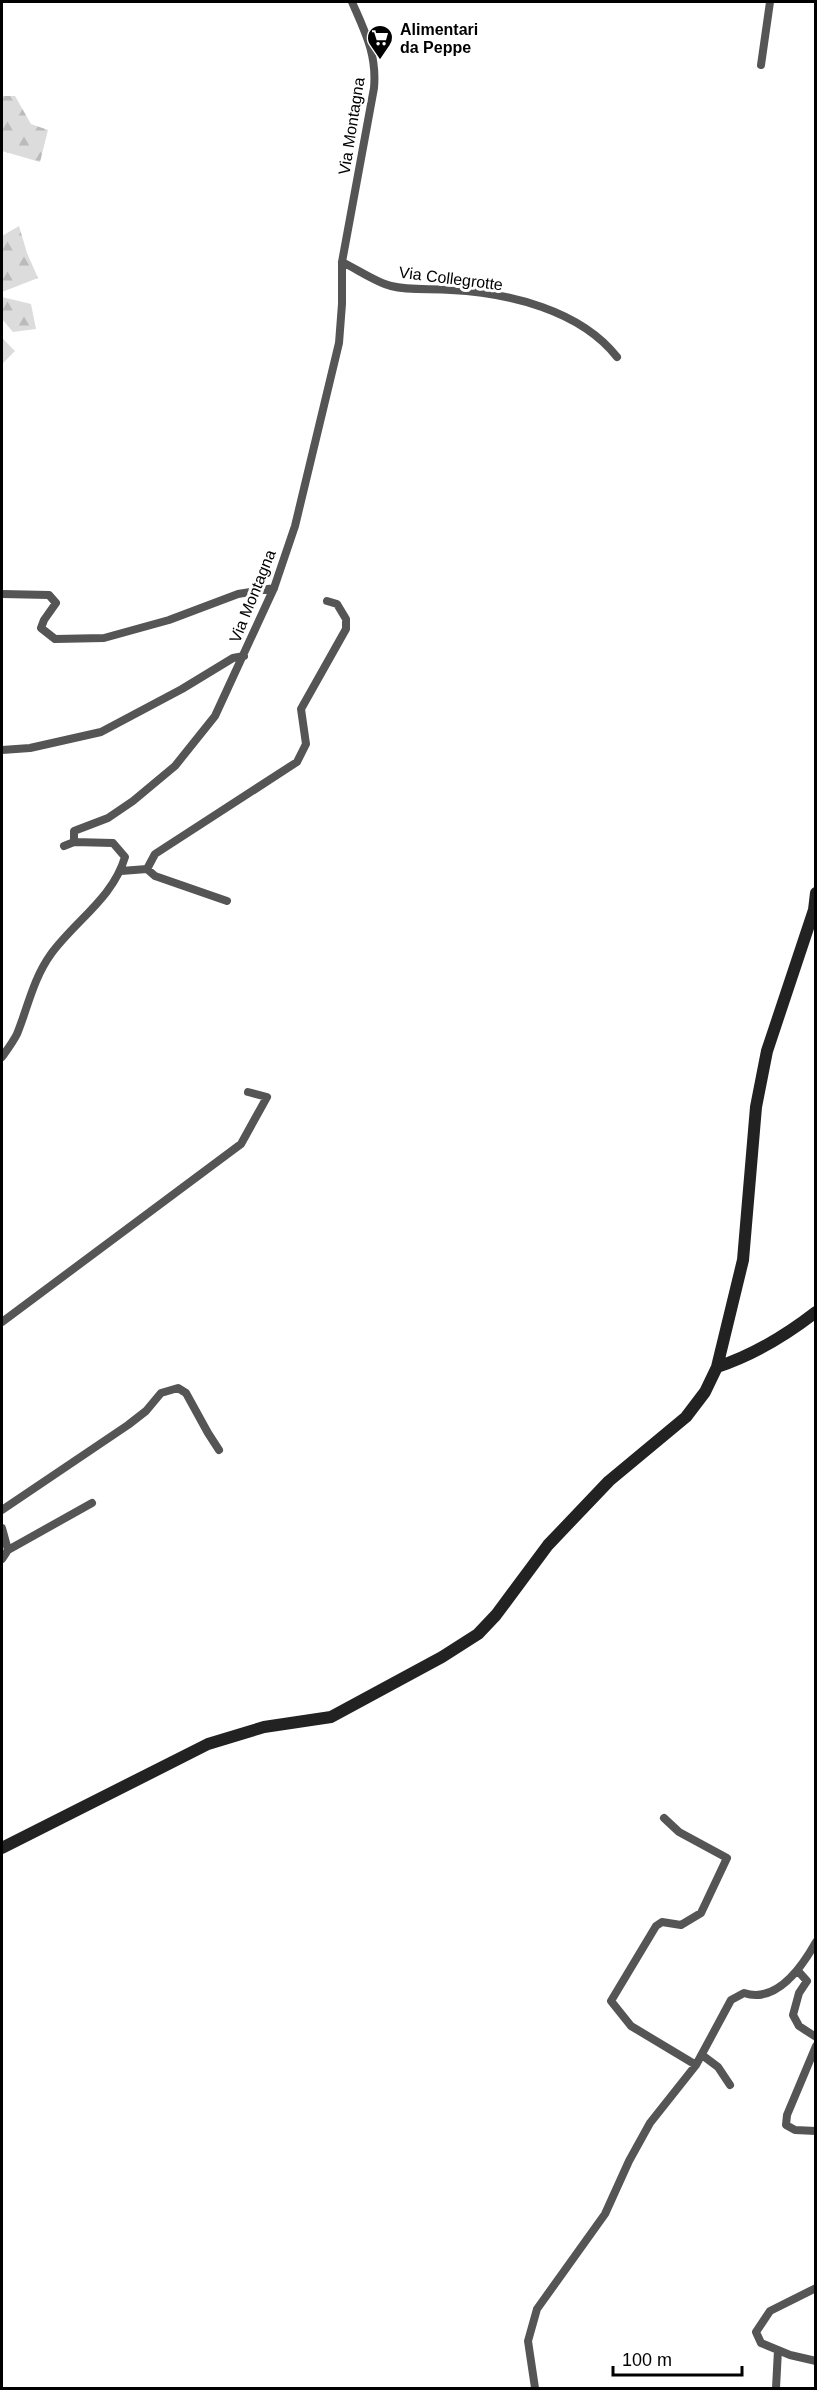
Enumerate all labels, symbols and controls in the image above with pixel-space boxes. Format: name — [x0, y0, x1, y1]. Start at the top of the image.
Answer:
place label: Alimentari da Peppe — [400, 21, 478, 56]
supermarket icon: Alimentari da Peppe — [365, 23, 395, 61]
street label: Via Montagna — [335, 76, 368, 176]
street label: Via Collegrotte — [398, 264, 504, 293]
street label: Via Montagna — [226, 547, 279, 645]
scale bar — [613, 2339, 742, 2377]
text: 100 m — [622, 2350, 672, 2370]

